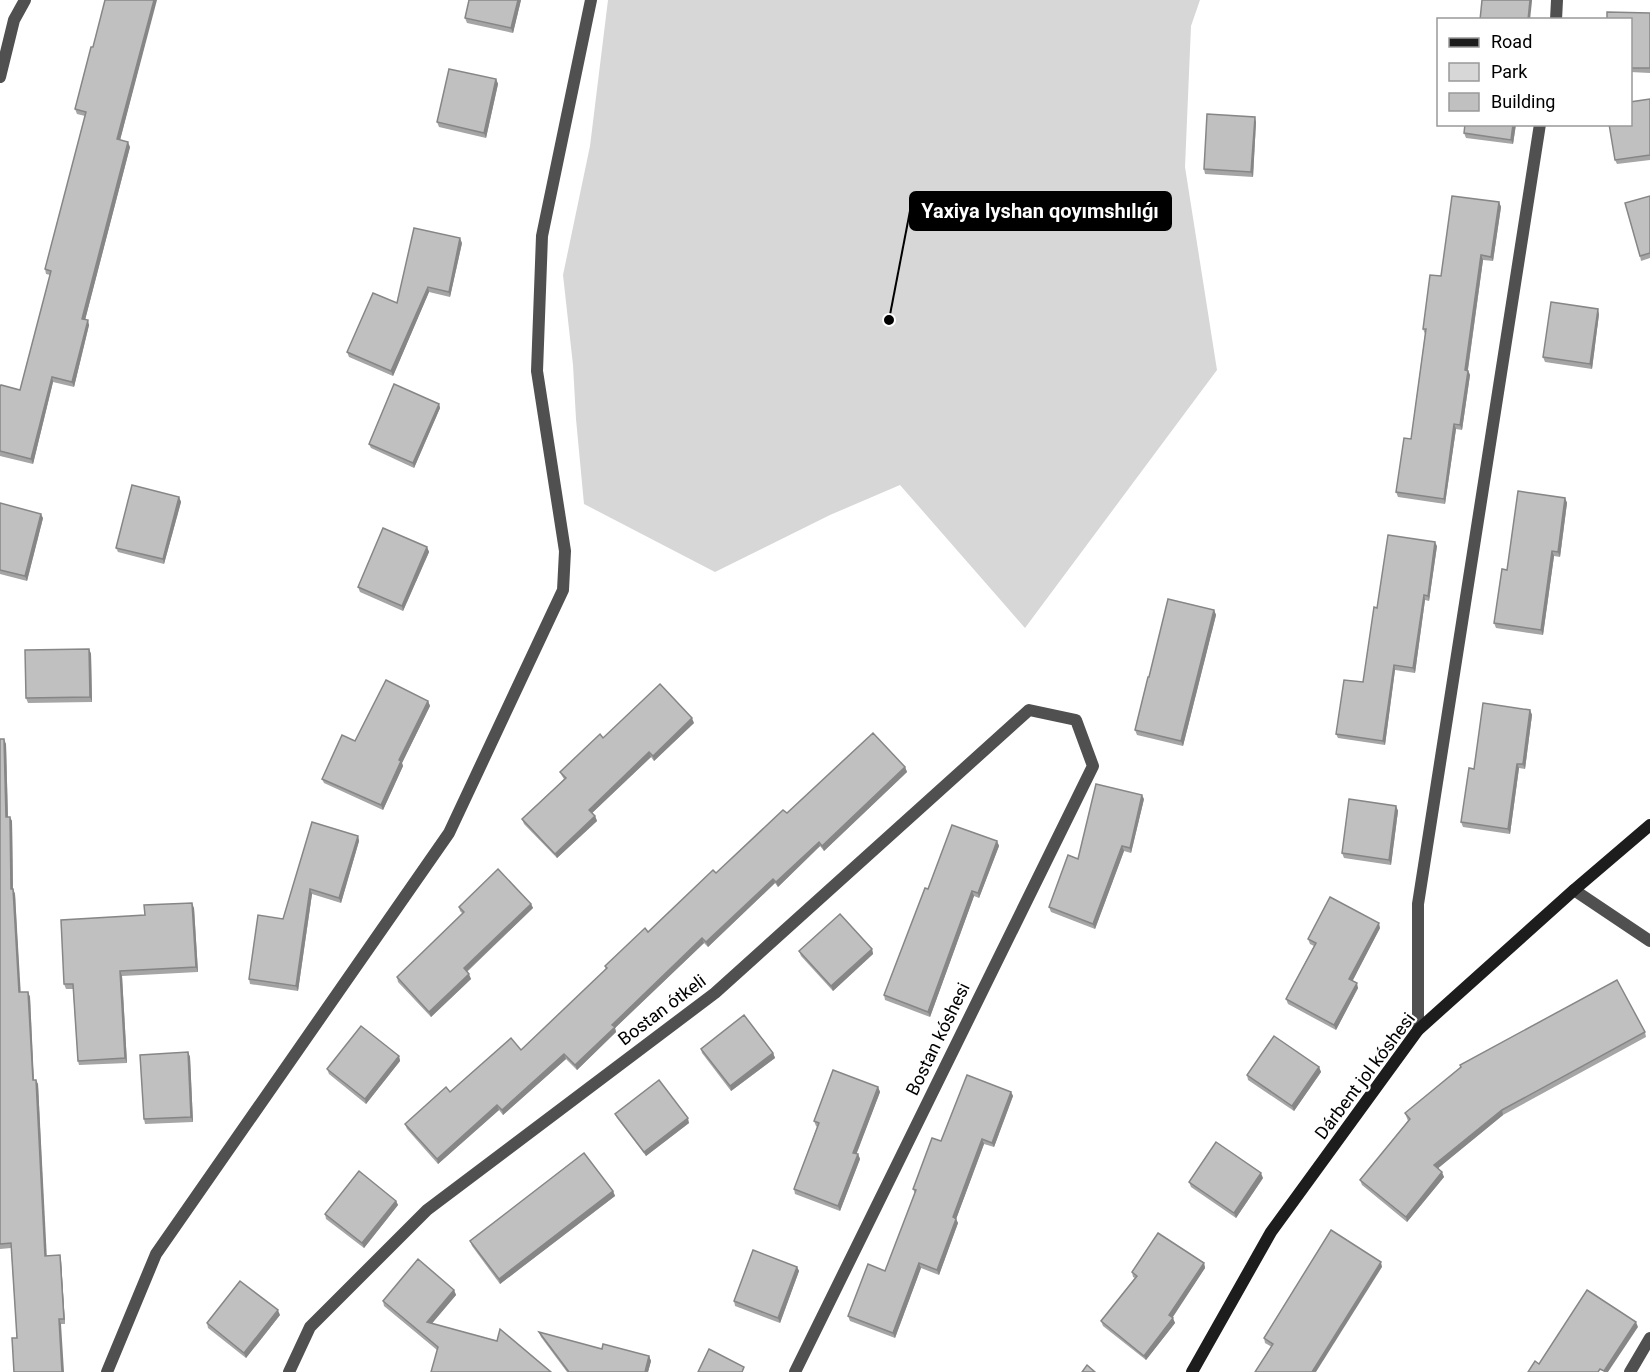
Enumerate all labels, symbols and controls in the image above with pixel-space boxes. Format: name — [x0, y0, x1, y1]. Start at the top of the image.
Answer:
legend — [1437, 18, 1632, 126]
text: Road — [1491, 31, 1532, 52]
text: Park — [1491, 61, 1528, 82]
text: Building — [1491, 91, 1555, 112]
callout: Yaxiya Iyshan qoyımshılıǵı — [910, 192, 1171, 230]
text: Yaxiya Iyshan qoyımshılıǵı — [921, 199, 1159, 223]
street label: Bostan ótkeli — [614, 970, 710, 1049]
street label: Bostan kóshesi — [901, 979, 974, 1099]
street label: Dárbent jol kóshesi — [1310, 1008, 1419, 1143]

